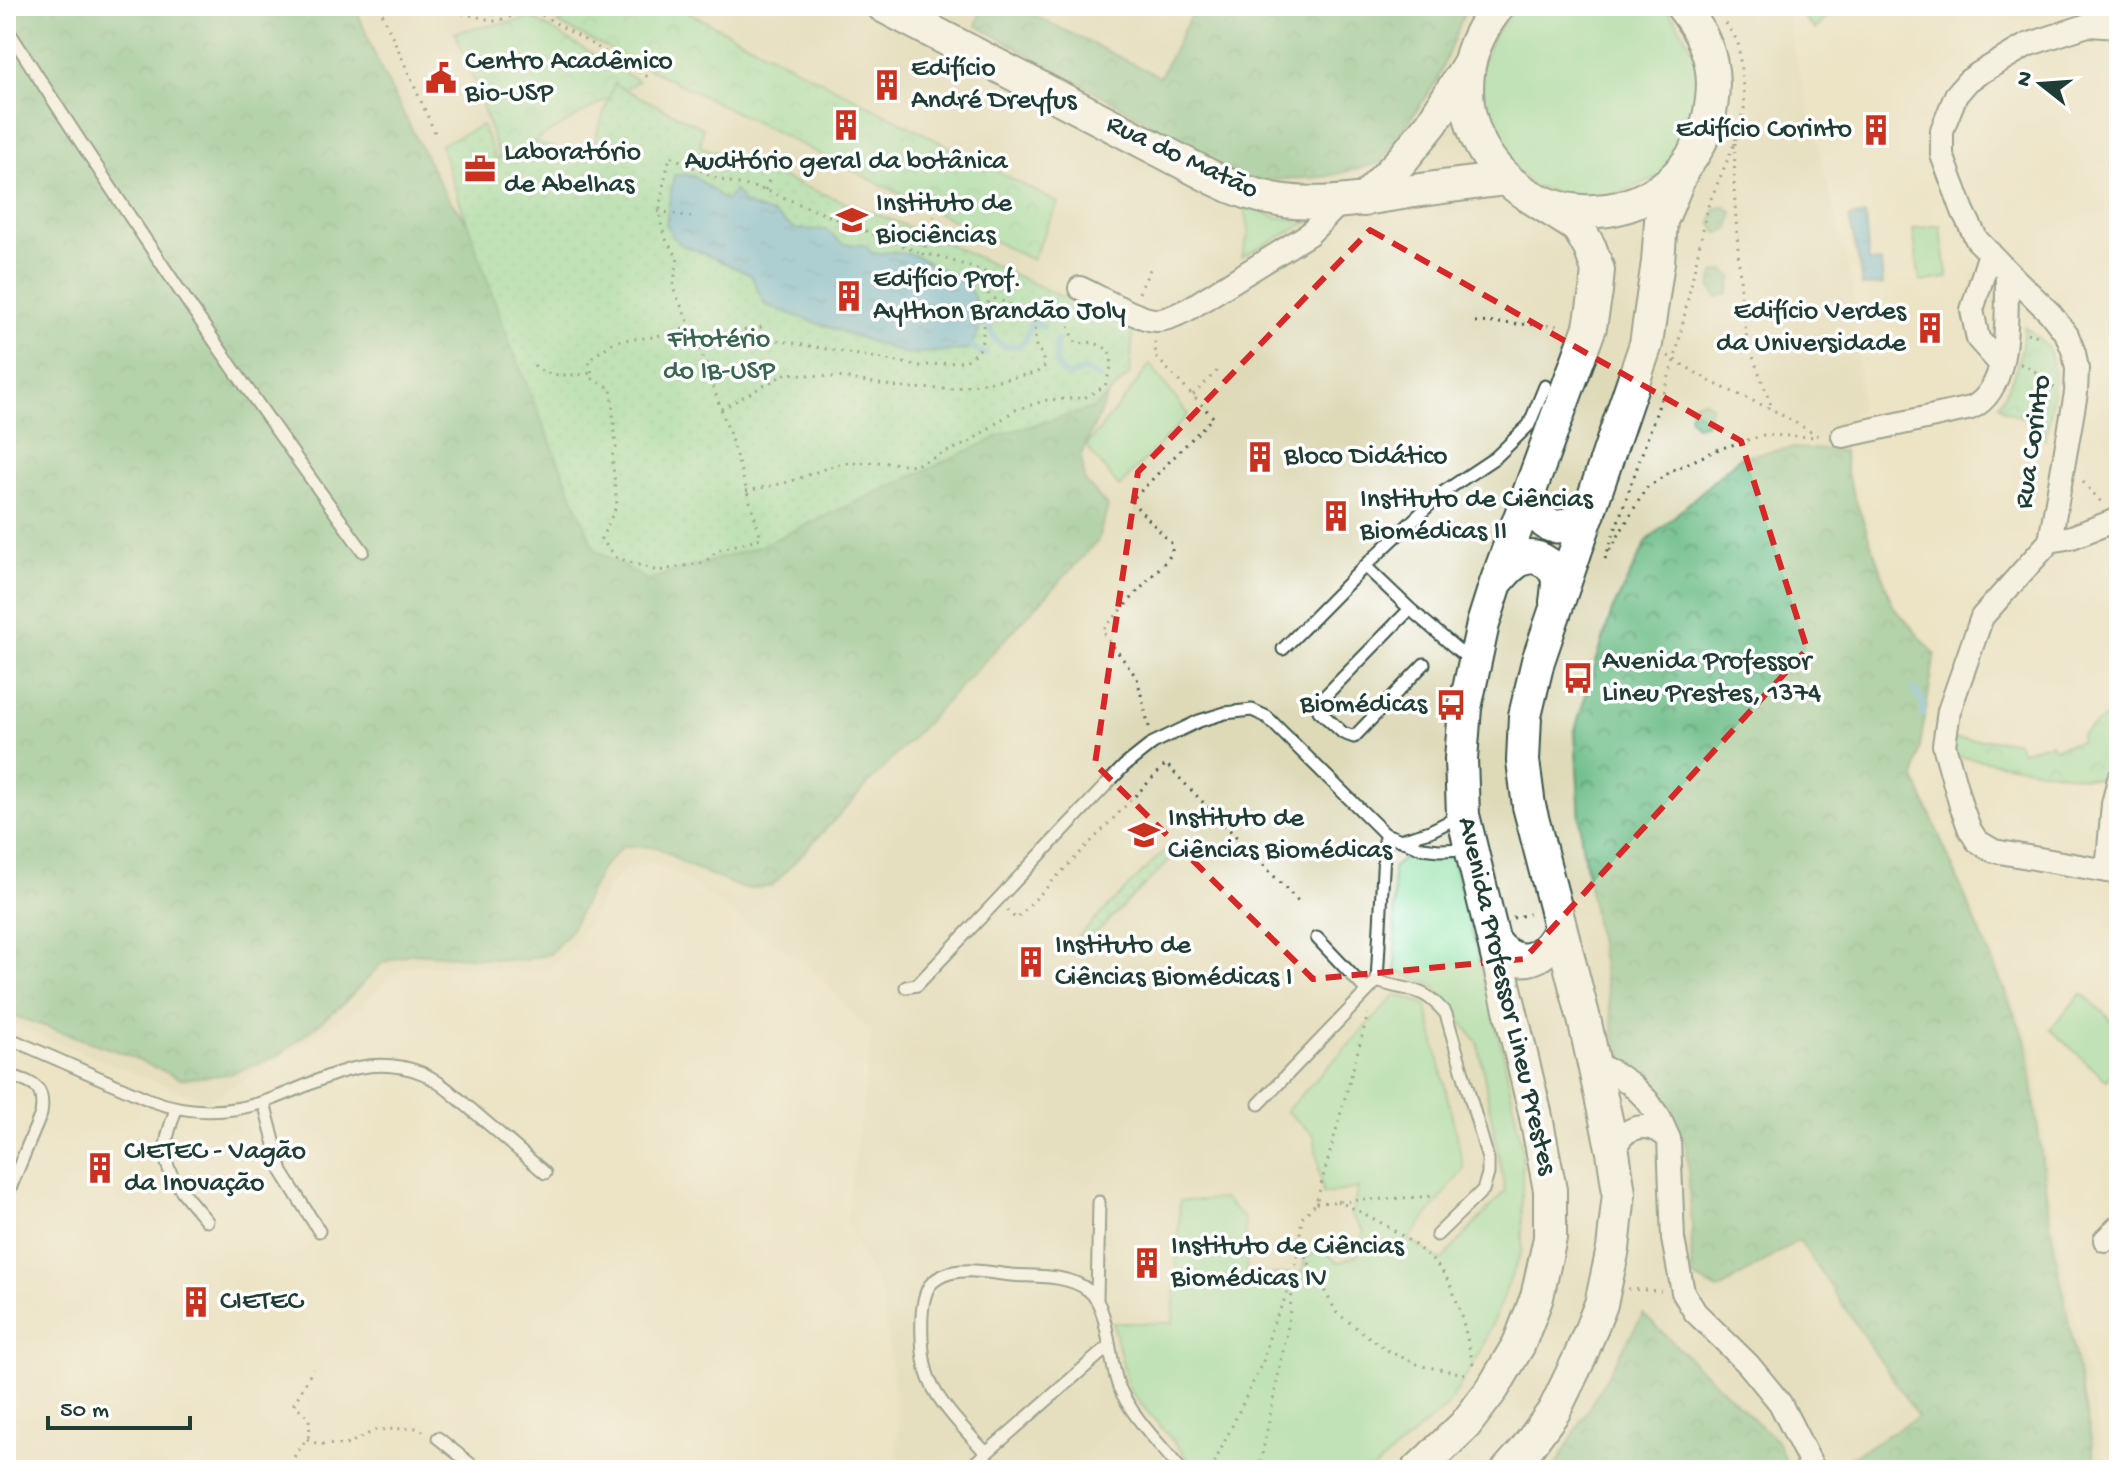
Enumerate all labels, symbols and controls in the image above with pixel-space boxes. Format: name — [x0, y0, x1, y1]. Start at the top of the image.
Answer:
north arrow — [2001, 44, 2081, 124]
place label: Centro Acadêmico Bio-USP — [464, 46, 673, 111]
place label: Edifício André Dreyfus — [911, 53, 1077, 118]
public building icon: Centro Acadêmico Bio-USP — [424, 61, 458, 95]
building icon: Edifício André Dreyfus — [870, 68, 904, 102]
text: N — [2011, 69, 2040, 90]
building icon: Auditório geral da botânica — [829, 108, 863, 142]
street label: Rua do Matão — [1101, 108, 1263, 208]
building icon: Edifício Corinto — [1859, 113, 1893, 147]
place label: Edifício Corinto — [1676, 114, 1852, 147]
place label: Laboratório de Abelhas — [504, 137, 641, 202]
place label: Auditório geral da botânica — [684, 146, 1009, 179]
office icon: Laboratório de Abelhas — [463, 152, 497, 186]
place label: Instituto de Biociências — [875, 188, 1012, 253]
school or university icon: Instituto de Biociências — [835, 203, 869, 237]
place label: Edifício Prof. Aylthon Brandão Joly — [873, 264, 1126, 329]
building icon: Edifício Prof. Aylthon Brandão Joly — [832, 279, 866, 313]
place label: Edifício Verdes da Universidade — [1716, 296, 1907, 361]
building icon: Edifício Verdes da Universidade — [1913, 311, 1947, 345]
park label: Fitotério do IB-USP — [663, 324, 776, 389]
street label: Rua Corinto — [2008, 373, 2060, 511]
building icon: Bloco Didático — [1243, 440, 1277, 474]
place label: Bloco Didático — [1283, 441, 1448, 474]
place label: Instituto de Ciências Biomédicas II — [1359, 484, 1594, 549]
building icon: Instituto de Ciências Biomédicas II — [1319, 499, 1353, 533]
place label: Avenida Professor Lineu Prestes, 1374 — [1602, 646, 1821, 711]
bus stop icon: Avenida Professor Lineu Prestes, 1374 — [1561, 661, 1595, 695]
bus stop icon: Biomédicas — [1434, 688, 1468, 722]
place label: Biomédicas — [1299, 689, 1428, 722]
place label: Instituto de Ciências Biomédicas — [1168, 803, 1393, 868]
street label: Avenida Professor Lineu Prestes — [1449, 814, 1563, 1179]
school or university icon: Instituto de Ciências Biomédicas — [1127, 818, 1161, 852]
place label: Instituto de Ciências Biomédicas I — [1055, 930, 1293, 995]
building icon: Instituto de Ciências Biomédicas I — [1014, 945, 1048, 979]
place label: CIETEC - Vagão da Inovação — [124, 1136, 306, 1201]
building icon: CIETEC - Vagão da Inovação — [83, 1151, 117, 1185]
place label: Instituto de Ciências Biomédicas IV — [1170, 1231, 1405, 1296]
building icon: Instituto de Ciências Biomédicas IV — [1130, 1246, 1164, 1280]
building icon: CIETEC — [179, 1285, 213, 1319]
place label: CIETEC — [220, 1286, 305, 1319]
scale bar — [48, 1380, 190, 1430]
text: 50 m — [60, 1397, 109, 1426]

